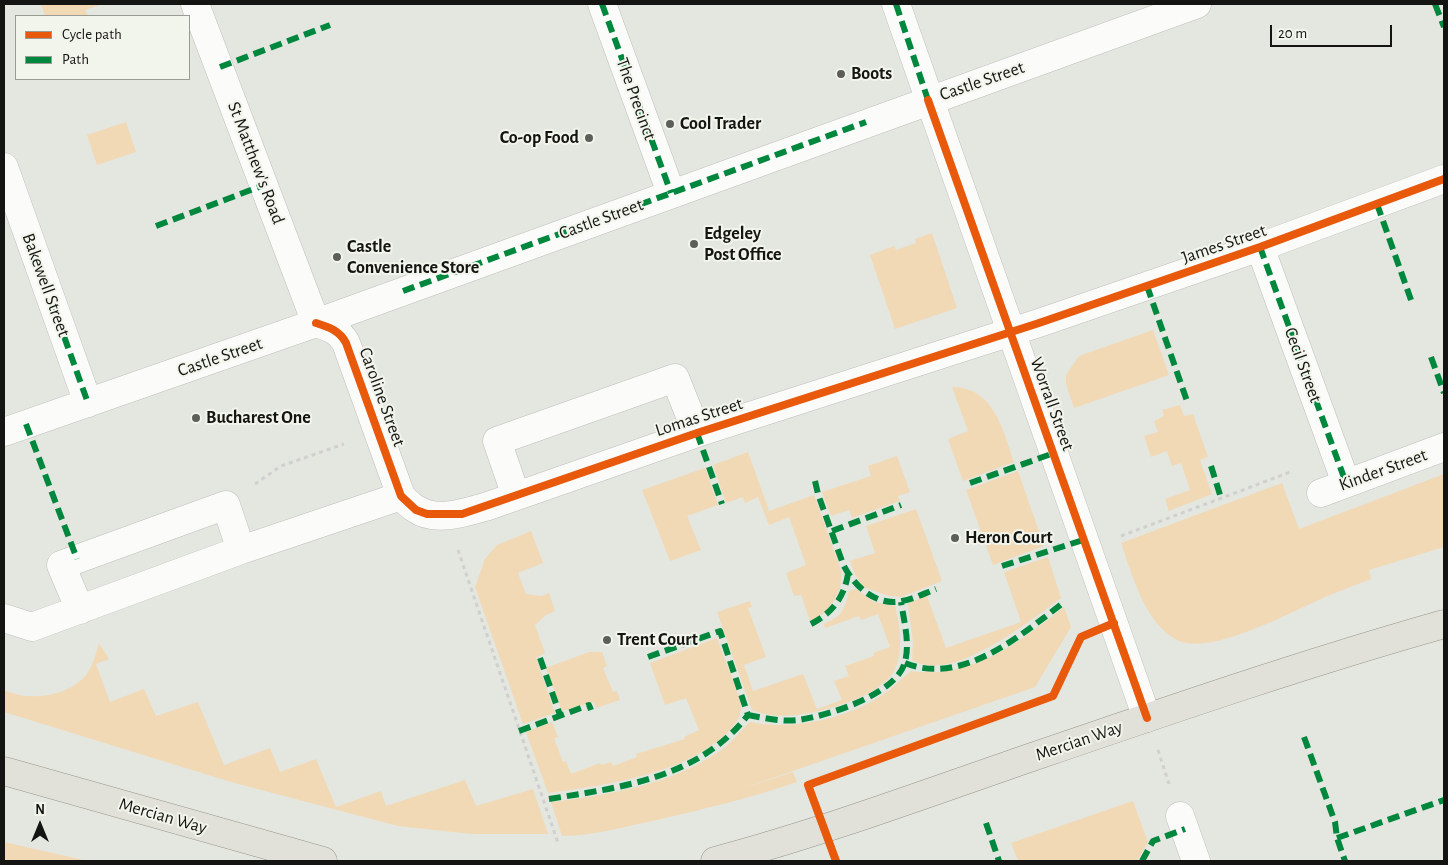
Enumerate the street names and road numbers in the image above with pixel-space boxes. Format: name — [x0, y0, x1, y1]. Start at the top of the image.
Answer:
street label: The Precinct — [611, 55, 661, 143]
street label: Castle Street — [937, 56, 1027, 106]
street label: St Matthew's Road — [223, 99, 289, 227]
street label: Castle Street — [556, 194, 646, 244]
street label: James Street — [1179, 219, 1269, 269]
street label: Bakewell Street — [17, 230, 75, 340]
street label: Cecil Street — [1279, 324, 1327, 406]
street label: Castle Street — [175, 332, 265, 382]
street label: Caroline Street — [354, 345, 410, 449]
street label: Worrall Street — [1025, 354, 1079, 454]
street label: Lomas Street — [653, 393, 745, 441]
street label: Kinder Street — [1336, 444, 1430, 496]
street label: Mercian Way — [1033, 716, 1125, 766]
street label: Mercian Way — [117, 793, 209, 839]

